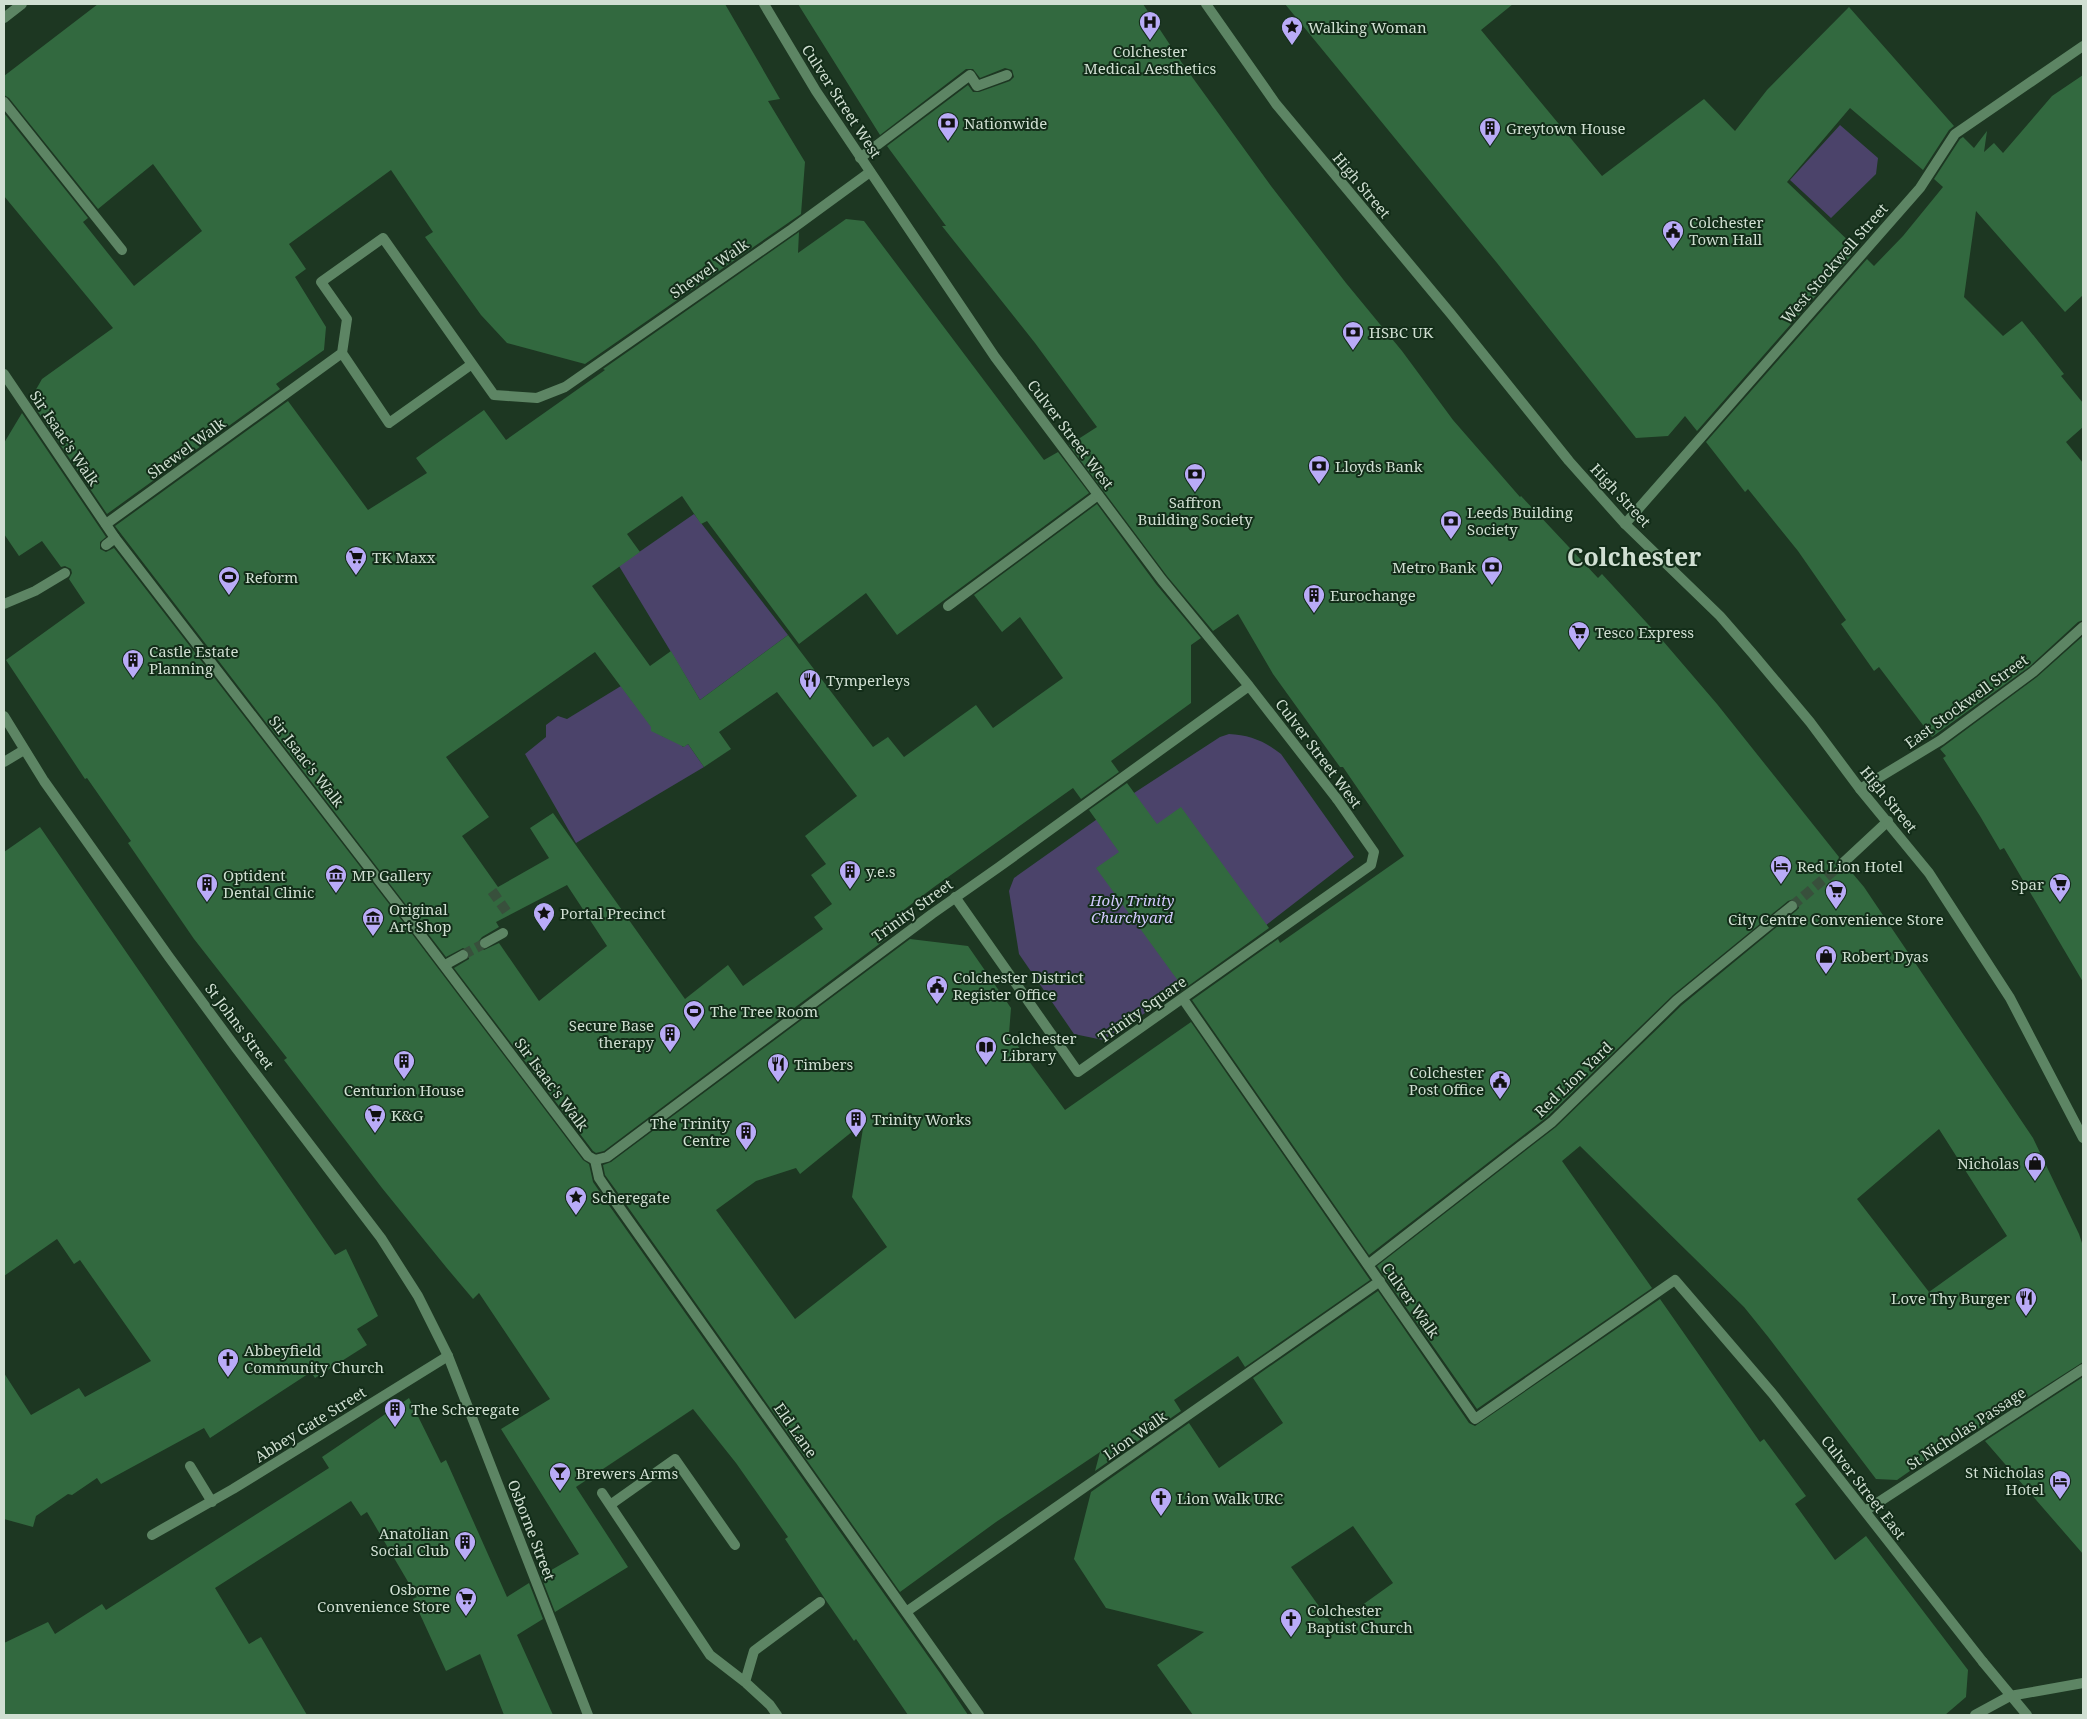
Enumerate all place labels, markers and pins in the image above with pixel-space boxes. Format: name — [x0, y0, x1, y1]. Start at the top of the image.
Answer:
hospital icon: Colchester Medical Aesthetics — [1138, 10, 1162, 41]
place icon: Walking Woman — [1280, 15, 1304, 46]
place label: Walking Woman — [1308, 17, 1427, 37]
place label: Colchester Medical Aesthetics — [1084, 41, 1217, 78]
bank icon: Nationwide — [936, 111, 960, 142]
place label: Nationwide — [964, 113, 1047, 133]
building icon: Greytown House — [1478, 116, 1502, 147]
place label: Greytown House — [1506, 118, 1626, 138]
place label: Colchester Town Hall — [1689, 212, 1764, 249]
public building icon: Colchester Town Hall — [1661, 219, 1685, 250]
bank icon: HSBC UK — [1341, 320, 1365, 351]
place label: HSBC UK — [1369, 322, 1434, 342]
bank icon: Lloyds Bank — [1307, 454, 1331, 485]
place label: Lloyds Bank — [1335, 456, 1423, 476]
bank icon: Saffron Building Society — [1183, 462, 1207, 493]
place label: Saffron Building Society — [1137, 492, 1253, 529]
place label: Leeds Building Society — [1467, 502, 1573, 539]
bank icon: Leeds Building Society — [1439, 509, 1463, 540]
supermarket icon: TK Maxx — [344, 545, 368, 576]
place label: TK Maxx — [372, 547, 436, 567]
bank icon: Metro Bank — [1480, 555, 1504, 586]
place label: Metro Bank — [1392, 557, 1476, 577]
sports icon: Reform — [217, 565, 241, 596]
place label: Reform — [245, 567, 298, 587]
building icon: Eurochange — [1302, 583, 1326, 614]
place label: Eurochange — [1330, 585, 1416, 605]
supermarket icon: Tesco Express — [1567, 620, 1591, 651]
place label: Tesco Express — [1595, 622, 1694, 642]
place label: Castle Estate Planning — [149, 641, 238, 678]
building icon: Castle Estate Planning — [121, 648, 145, 679]
restaurant icon: Tymperleys — [798, 668, 822, 699]
place label: Tymperleys — [826, 670, 910, 690]
hotel icon: Red Lion Hotel — [1769, 854, 1793, 885]
place label: Red Lion Hotel — [1797, 856, 1903, 876]
building icon: y.e.s — [838, 859, 862, 890]
place label: y.e.s — [866, 861, 896, 881]
museum icon: MP Gallery — [324, 863, 348, 894]
place label: Optident Dental Clinic — [223, 865, 314, 902]
place label: MP Gallery — [352, 865, 432, 885]
building icon: Optident Dental Clinic — [195, 872, 219, 903]
supermarket icon: Spar — [2048, 872, 2072, 903]
place label: Spar — [2011, 874, 2044, 894]
supermarket icon: City Centre Convenience Store — [1824, 879, 1848, 910]
place label: Original Art Shop — [389, 899, 451, 936]
place icon: Portal Precinct — [532, 901, 556, 932]
place label: Portal Precinct — [560, 903, 666, 923]
museum icon: Original Art Shop — [361, 906, 385, 937]
place label: City Centre Convenience Store — [1728, 909, 1944, 929]
shop icon: Robert Dyas — [1814, 944, 1838, 975]
place label: Robert Dyas — [1842, 946, 1929, 966]
place label: Colchester District Register Office — [953, 967, 1084, 1004]
public building icon: Colchester District Register Office — [925, 974, 949, 1005]
sports icon: The Tree Room — [682, 999, 706, 1030]
place label: The Tree Room — [710, 1001, 818, 1021]
place label: Secure Base therapy — [569, 1015, 655, 1052]
building icon: Secure Base therapy — [658, 1022, 682, 1053]
place label: Colchester Library — [1002, 1028, 1077, 1065]
library icon: Colchester Library — [974, 1035, 998, 1066]
building icon: Centurion House — [392, 1049, 416, 1080]
restaurant icon: Timbers — [766, 1052, 790, 1083]
place label: Timbers — [794, 1054, 853, 1074]
place label: Colchester Post Office — [1409, 1062, 1484, 1099]
public building icon: Colchester Post Office — [1488, 1069, 1512, 1100]
place label: Centurion House — [344, 1080, 464, 1100]
supermarket icon: K&G — [363, 1103, 387, 1134]
place label: K&G — [391, 1105, 424, 1125]
building icon: Trinity Works — [844, 1107, 868, 1138]
place label: Trinity Works — [872, 1109, 971, 1129]
place label: The Trinity Centre — [650, 1113, 731, 1150]
building icon: The Trinity Centre — [734, 1120, 758, 1151]
shop icon: Nicholas — [2023, 1151, 2047, 1182]
place label: Nicholas — [1957, 1153, 2019, 1173]
place icon: Scheregate — [564, 1185, 588, 1216]
place label: Scheregate — [592, 1187, 670, 1207]
restaurant icon: Love Thy Burger — [2014, 1286, 2038, 1317]
place label: Love Thy Burger — [1891, 1288, 2010, 1308]
place label: Abbeyfield Community Church — [244, 1340, 385, 1377]
church icon: Abbeyfield Community Church — [216, 1347, 240, 1378]
building icon: The Scheregate — [383, 1397, 407, 1428]
place label: The Scheregate — [411, 1399, 520, 1419]
bar icon: Brewers Arms — [548, 1461, 572, 1492]
place label: St Nicholas Hotel — [1965, 1462, 2044, 1499]
place label: Brewers Arms — [576, 1463, 678, 1483]
hotel icon: St Nicholas Hotel — [2048, 1469, 2072, 1500]
church icon: Lion Walk URC — [1149, 1486, 1173, 1517]
place label: Lion Walk URC — [1177, 1488, 1283, 1508]
place label: Anatolian Social Club — [370, 1523, 449, 1560]
building icon: Anatolian Social Club — [453, 1530, 477, 1561]
place label: Osborne Convenience Store — [317, 1579, 450, 1616]
supermarket icon: Osborne Convenience Store — [454, 1586, 478, 1617]
place label: Colchester Baptist Church — [1307, 1600, 1413, 1637]
church icon: Colchester Baptist Church — [1279, 1607, 1303, 1638]

